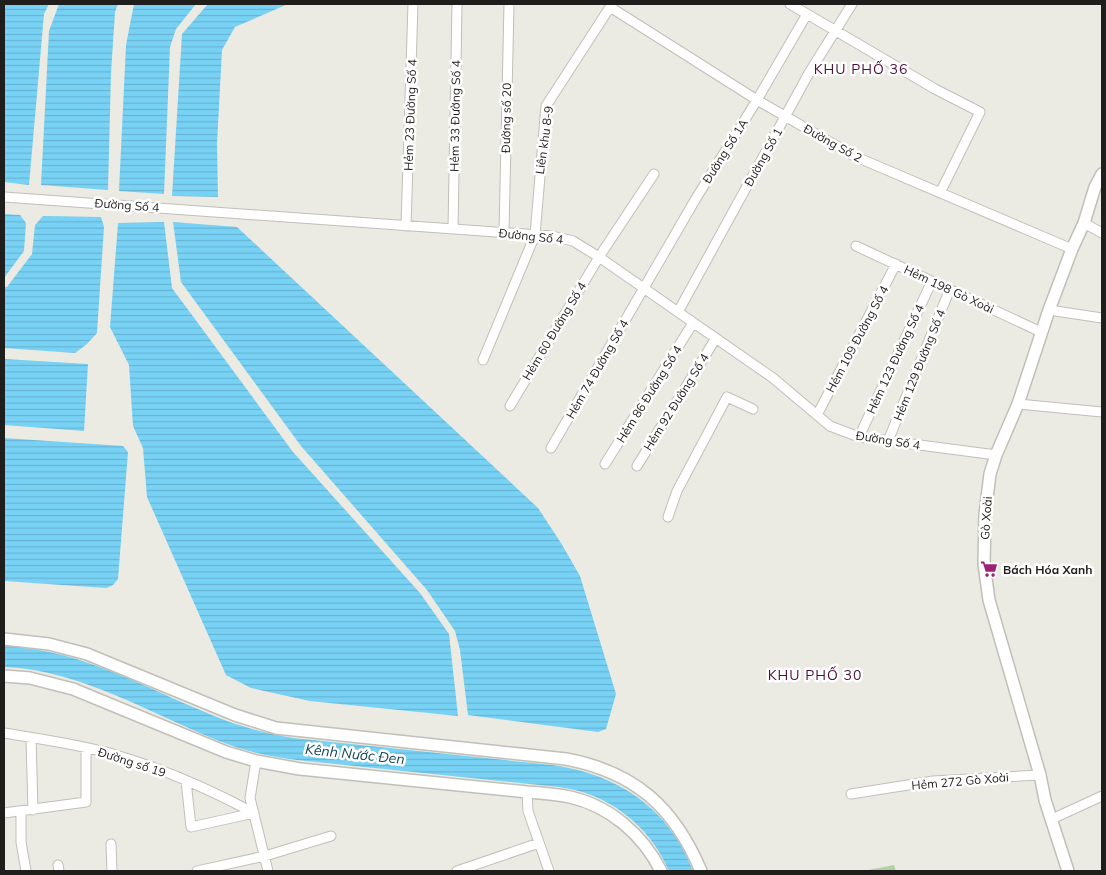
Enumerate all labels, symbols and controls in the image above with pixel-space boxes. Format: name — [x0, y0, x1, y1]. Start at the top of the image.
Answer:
street label: Hẻm 23 Đường Số 4 — [401, 59, 419, 171]
street label: Hẻm 33 Đường Số 4 — [447, 60, 463, 172]
district label: KHU PHỐ 36 — [814, 60, 908, 78]
street label: Đường số 20 — [498, 83, 514, 153]
street label: Liên khu 8-9 — [532, 105, 556, 175]
street label: Đường Số 1A — [699, 116, 751, 186]
street label: Đường Số 2 — [801, 121, 865, 165]
street label: Đường Số 1 — [741, 125, 785, 189]
street label: Đường Số 4 — [94, 195, 160, 215]
street label: Đường Số 4 — [498, 225, 564, 247]
street label: Hẻm 198 Gò Xoài — [902, 262, 996, 316]
street label: Hẻm 60 Đường Số 4 — [519, 279, 589, 383]
street label: Hẻm 109 Đường Số 4 — [822, 283, 892, 395]
street label: Hẻm 123 Đường Số 4 — [863, 302, 927, 416]
street label: Hẻm 129 Đường Số 4 — [890, 307, 948, 423]
street label: Hẻm 74 Đường Số 4 — [563, 317, 631, 421]
street label: Hẻm 86 Đường Số 4 — [613, 343, 685, 445]
street label: Hẻm 92 Đường Số 4 — [640, 351, 712, 453]
street label: Đường Số 4 — [855, 428, 921, 452]
street label: Gò Xoài — [977, 496, 995, 540]
supermarket icon: Bách Hóa Xanh — [979, 559, 999, 579]
place label: Bách Hóa Xanh — [1003, 562, 1092, 577]
district label: KHU PHỐ 30 — [768, 666, 862, 684]
water label: Kênh Nước Đen — [304, 740, 406, 768]
street label: Đường số 19 — [96, 744, 168, 780]
street label: Hẻm 272 Gò Xoài — [911, 769, 1009, 793]

